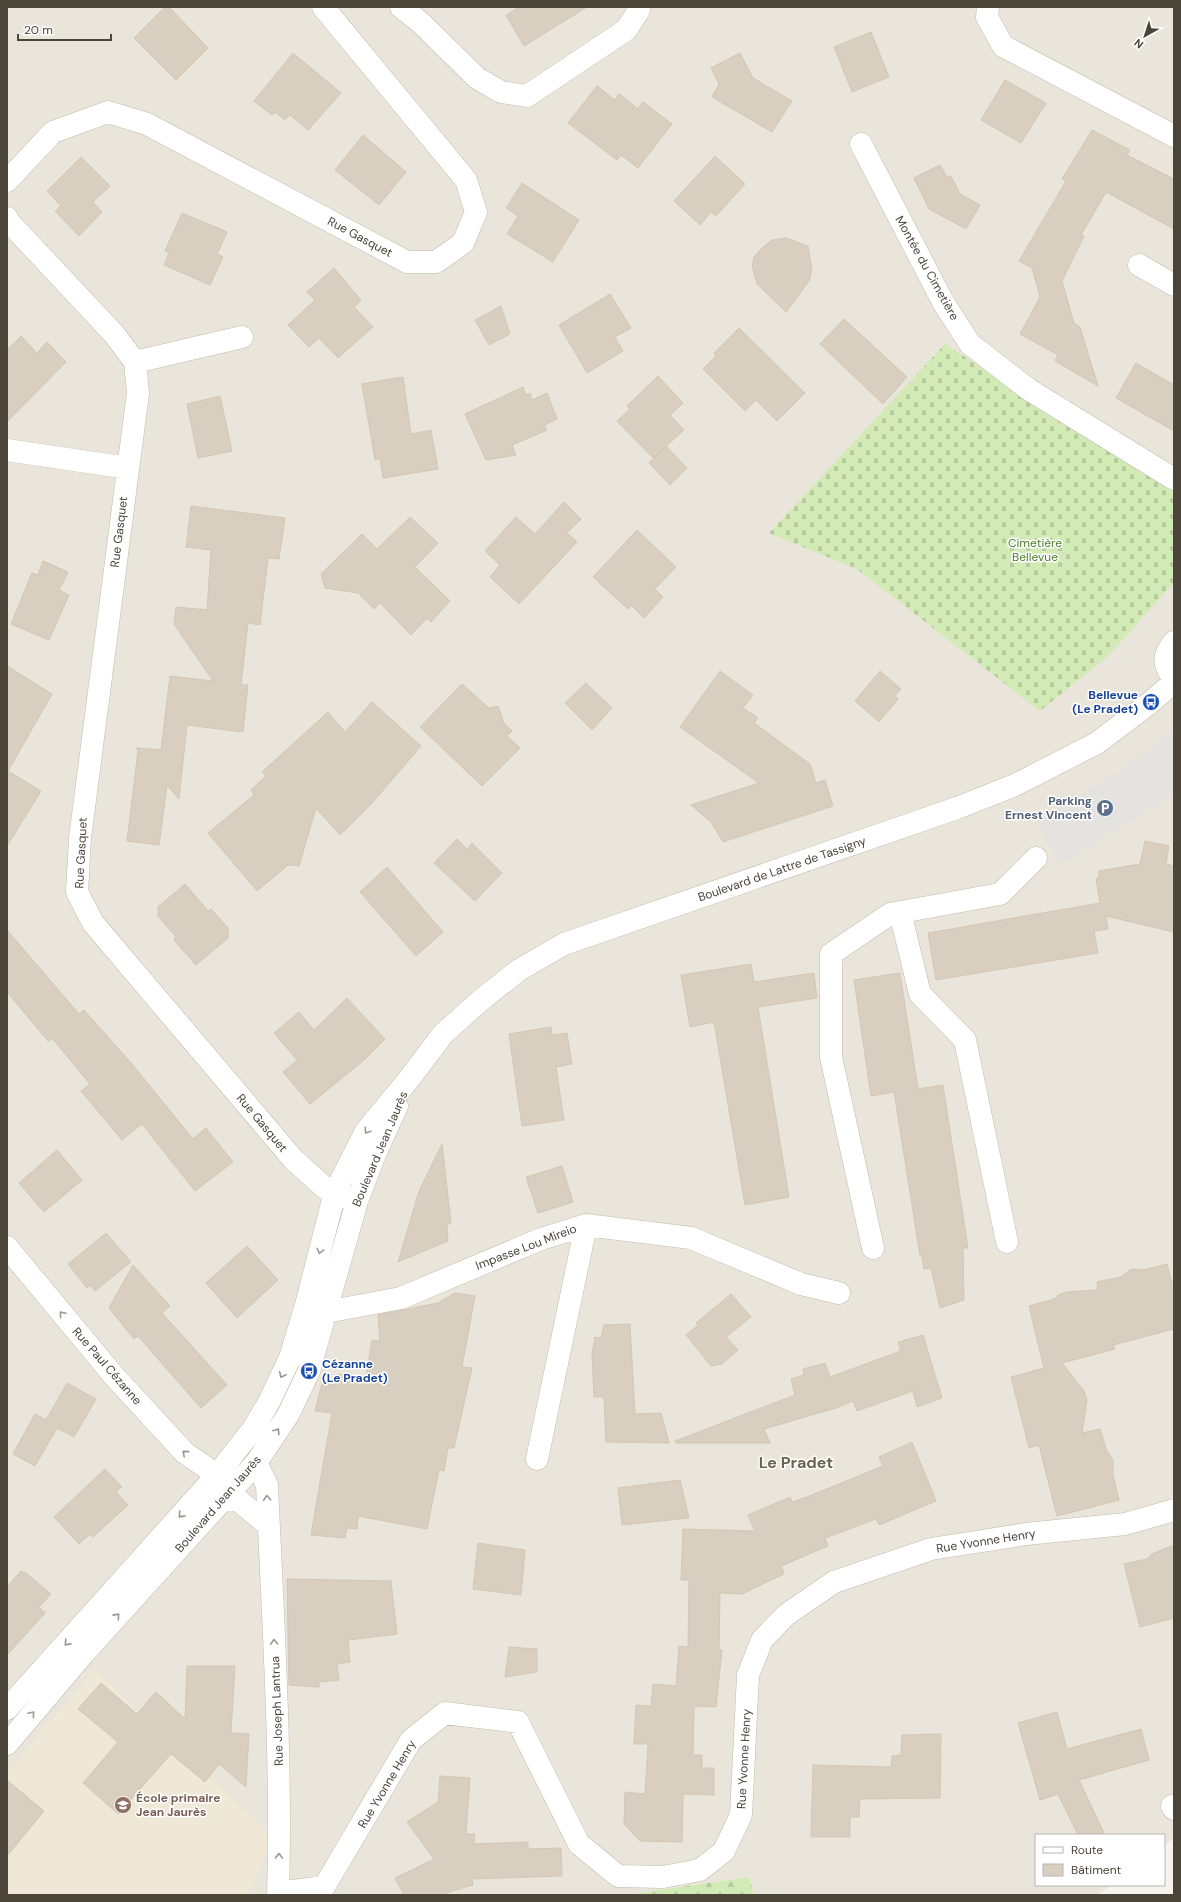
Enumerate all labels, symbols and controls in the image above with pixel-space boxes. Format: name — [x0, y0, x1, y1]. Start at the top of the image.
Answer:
scale bar — [18, 16, 111, 42]
north arrow — [1125, 16, 1165, 56]
text: 20 m — [24, 22, 53, 38]
text: N — [1131, 36, 1146, 52]
street label: Rue Gasquet — [325, 213, 396, 261]
street label: Montée du Cimetière — [892, 213, 963, 323]
street label: Rue Gasquet — [107, 495, 131, 568]
park label: Cimetière Bellevue — [1008, 535, 1062, 565]
place label: Bellevue (Le Pradet) — [1072, 687, 1138, 717]
bus stop icon: Bellevue (Le Pradet) — [1141, 692, 1161, 712]
place label: Parking Ernest Vincent — [1005, 793, 1092, 823]
parking icon: Parking Ernest Vincent — [1095, 798, 1115, 818]
street label: Rue Gasquet — [71, 817, 91, 889]
street label: Boulevard de Lattre de Tassigny — [696, 833, 868, 905]
street label: Boulevard Jean Jaurès — [348, 1089, 412, 1209]
street label: Rue Gasquet — [233, 1091, 291, 1156]
one-way arrow — [365, 1127, 372, 1134]
street label: Impasse Lou Mireio — [473, 1220, 579, 1274]
one-way arrow — [316, 1248, 324, 1254]
one-way arrow — [60, 1311, 67, 1318]
street label: Rue Paul Cézanne — [69, 1324, 145, 1408]
place label: Cézanne (Le Pradet) — [322, 1356, 388, 1386]
bus stop icon: Cézanne (Le Pradet) — [299, 1361, 319, 1381]
one-way arrow — [279, 1371, 287, 1379]
one-way arrow — [272, 1428, 280, 1435]
one-way arrow — [182, 1450, 190, 1457]
street label: Boulevard Jean Jaurès — [171, 1452, 265, 1556]
district label: Le Pradet — [759, 1452, 833, 1473]
one-way arrow — [263, 1495, 272, 1501]
one-way arrow — [179, 1510, 186, 1517]
street label: Rue Yvonne Henry — [935, 1525, 1037, 1557]
one-way arrow — [113, 1613, 120, 1621]
one-way arrow — [64, 1638, 71, 1645]
one-way arrow — [270, 1639, 279, 1645]
street label: Rue Joseph Lantrua — [267, 1656, 287, 1766]
street label: Rue Yvonne Henry — [733, 1708, 755, 1810]
one-way arrow — [28, 1712, 35, 1719]
street label: Rue Yvonne Henry — [354, 1737, 420, 1831]
place label: École primaire Jean Jaurès — [136, 1790, 221, 1820]
school or university icon: École primaire Jean Jaurès — [113, 1795, 133, 1815]
legend — [1035, 1834, 1165, 1886]
text: Route — [1071, 1842, 1103, 1858]
one-way arrow — [275, 1853, 284, 1859]
text: Bâtiment — [1071, 1862, 1122, 1878]

